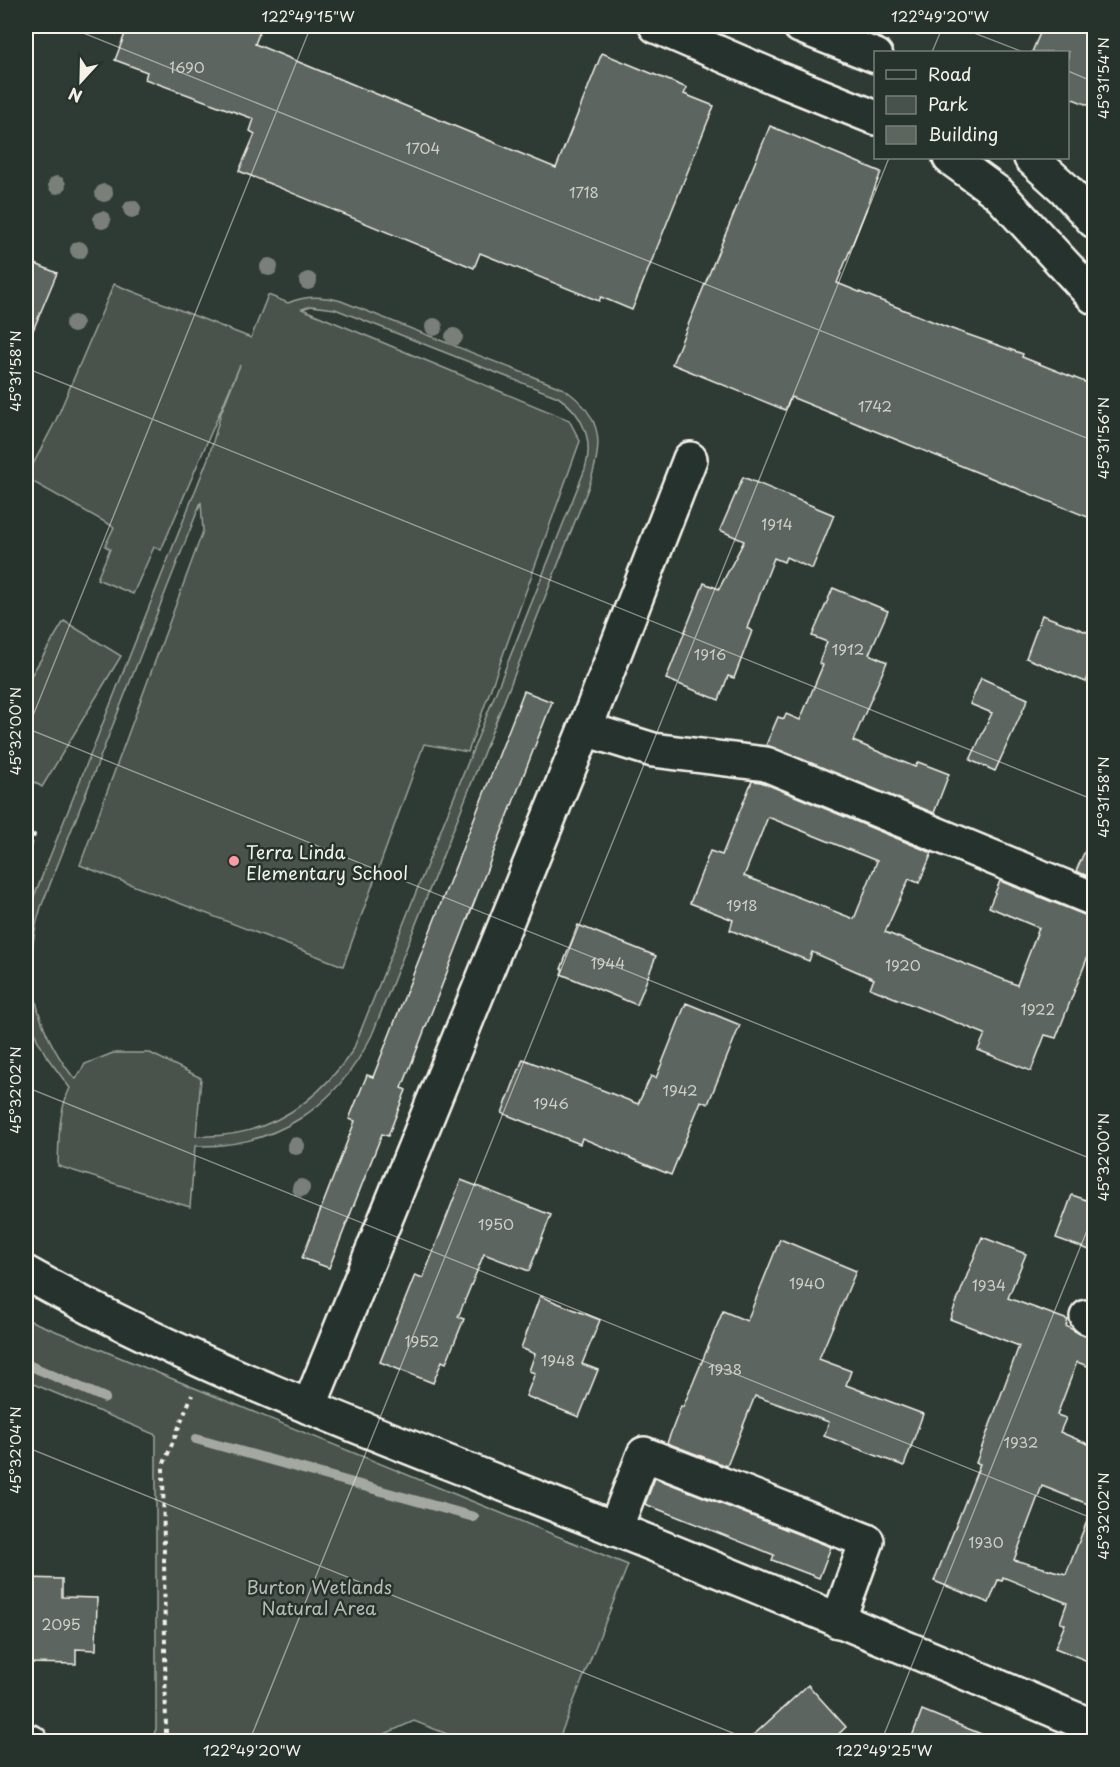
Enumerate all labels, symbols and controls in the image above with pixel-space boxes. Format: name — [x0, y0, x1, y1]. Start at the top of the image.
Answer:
text: 122°49'15"W — [261, 4, 355, 27]
text: 122°49'20"W — [891, 4, 990, 27]
text: 45°31'54"N — [1091, 37, 1114, 119]
north arrow — [51, 51, 111, 111]
legend — [874, 51, 1069, 159]
house number: 1690 — [169, 55, 205, 78]
text: Road — [928, 60, 972, 87]
text: N — [65, 82, 85, 109]
text: Park — [928, 90, 968, 117]
text: Building — [928, 120, 998, 147]
house number: 1704 — [406, 136, 441, 159]
house number: 1718 — [569, 180, 599, 203]
text: 45°31'58"N — [3, 330, 26, 412]
house number: 1742 — [858, 394, 892, 417]
text: 45°31'56"N — [1091, 397, 1114, 479]
house number: 1914 — [761, 512, 793, 535]
house number: 1912 — [832, 637, 864, 660]
house number: 1916 — [694, 642, 726, 665]
text: 45°32'00"N — [3, 687, 26, 775]
text: 45°31'58"N — [1091, 756, 1114, 838]
place label: Terra Linda Elementary School — [246, 838, 408, 886]
marker: Terra Linda Elementary School — [227, 854, 241, 868]
house number: 1918 — [726, 893, 758, 916]
house number: 1944 — [591, 951, 625, 974]
house number: 1920 — [885, 953, 921, 976]
house number: 1922 — [1021, 997, 1055, 1020]
text: 45°32'02"N — [3, 1046, 26, 1134]
house number: 1942 — [662, 1078, 698, 1101]
house number: 1946 — [533, 1091, 569, 1114]
text: 45°32'00"N — [1091, 1113, 1114, 1201]
house number: 1950 — [478, 1212, 514, 1235]
house number: 1940 — [789, 1271, 825, 1294]
house number: 1934 — [972, 1273, 1006, 1296]
house number: 1952 — [405, 1329, 439, 1352]
house number: 1948 — [541, 1348, 575, 1371]
house number: 1938 — [708, 1357, 742, 1380]
text: 45°32'04"N — [3, 1406, 26, 1494]
house number: 1932 — [1004, 1430, 1038, 1453]
text: 45°32'02"N — [1091, 1472, 1114, 1560]
house number: 1930 — [968, 1530, 1004, 1553]
park label: Burton Wetlands Natural Area — [246, 1573, 392, 1621]
house number: 2095 — [41, 1612, 81, 1635]
text: 122°49'20"W — [203, 1738, 302, 1761]
text: 122°49'25"W — [836, 1738, 933, 1761]

